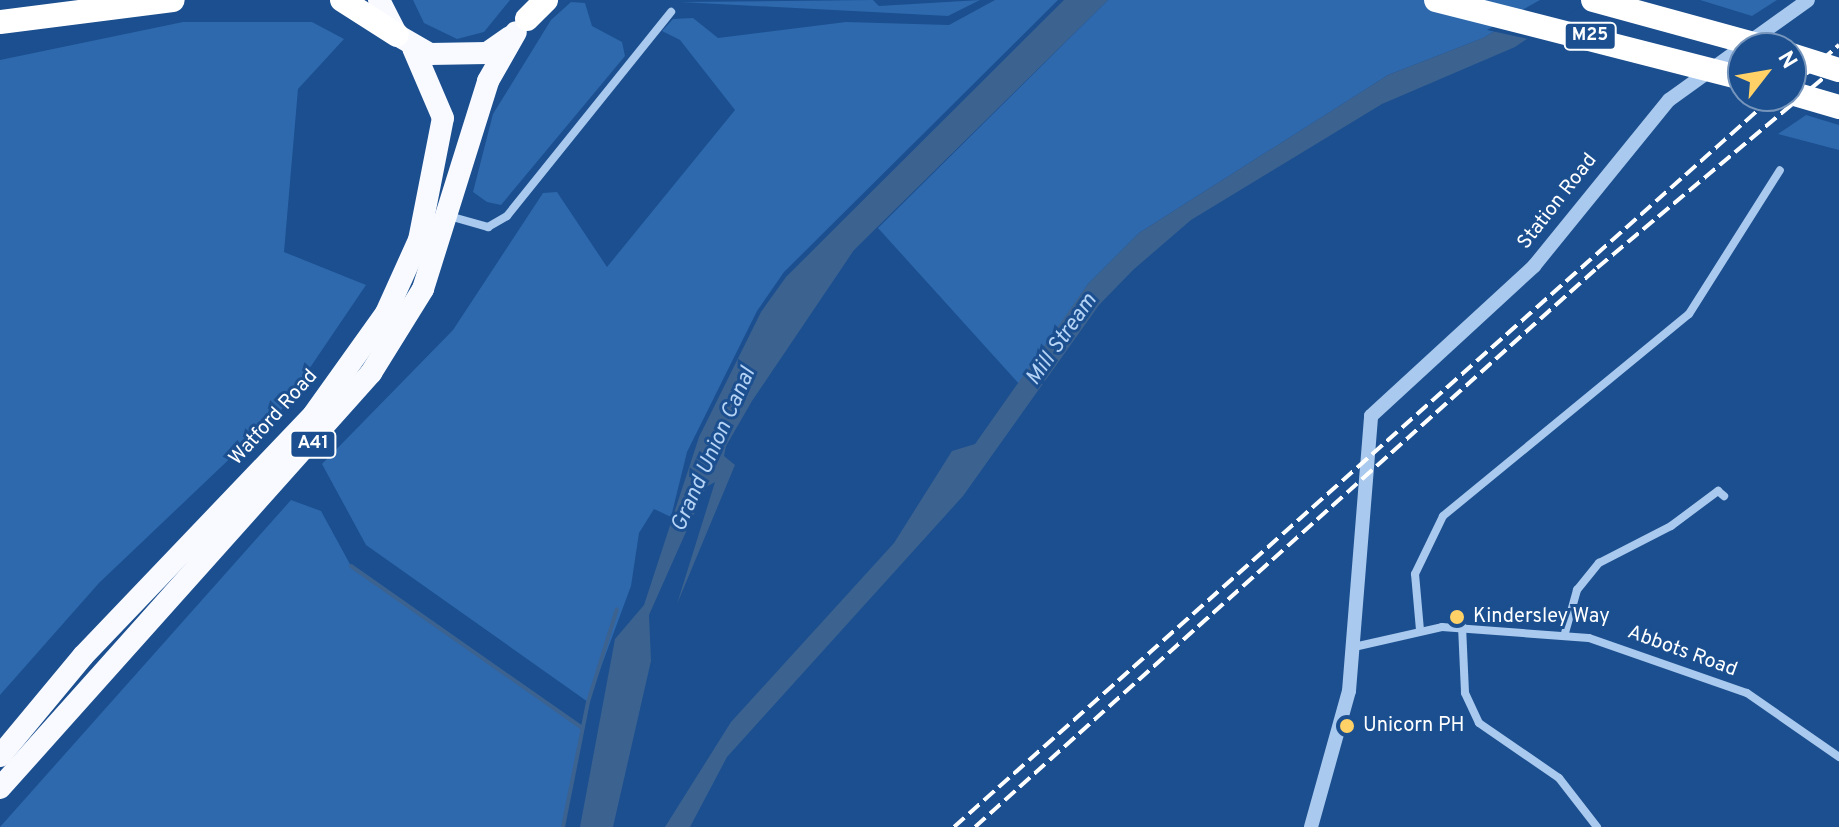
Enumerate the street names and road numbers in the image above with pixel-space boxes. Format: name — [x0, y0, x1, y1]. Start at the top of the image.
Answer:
road number: M25 — [1562, 22, 1618, 50]
street label: Station Road — [1513, 149, 1603, 255]
street label: Watford Road — [225, 365, 323, 471]
road number: A41 — [289, 430, 337, 458]
street label: Abbots Road — [1624, 621, 1740, 683]

